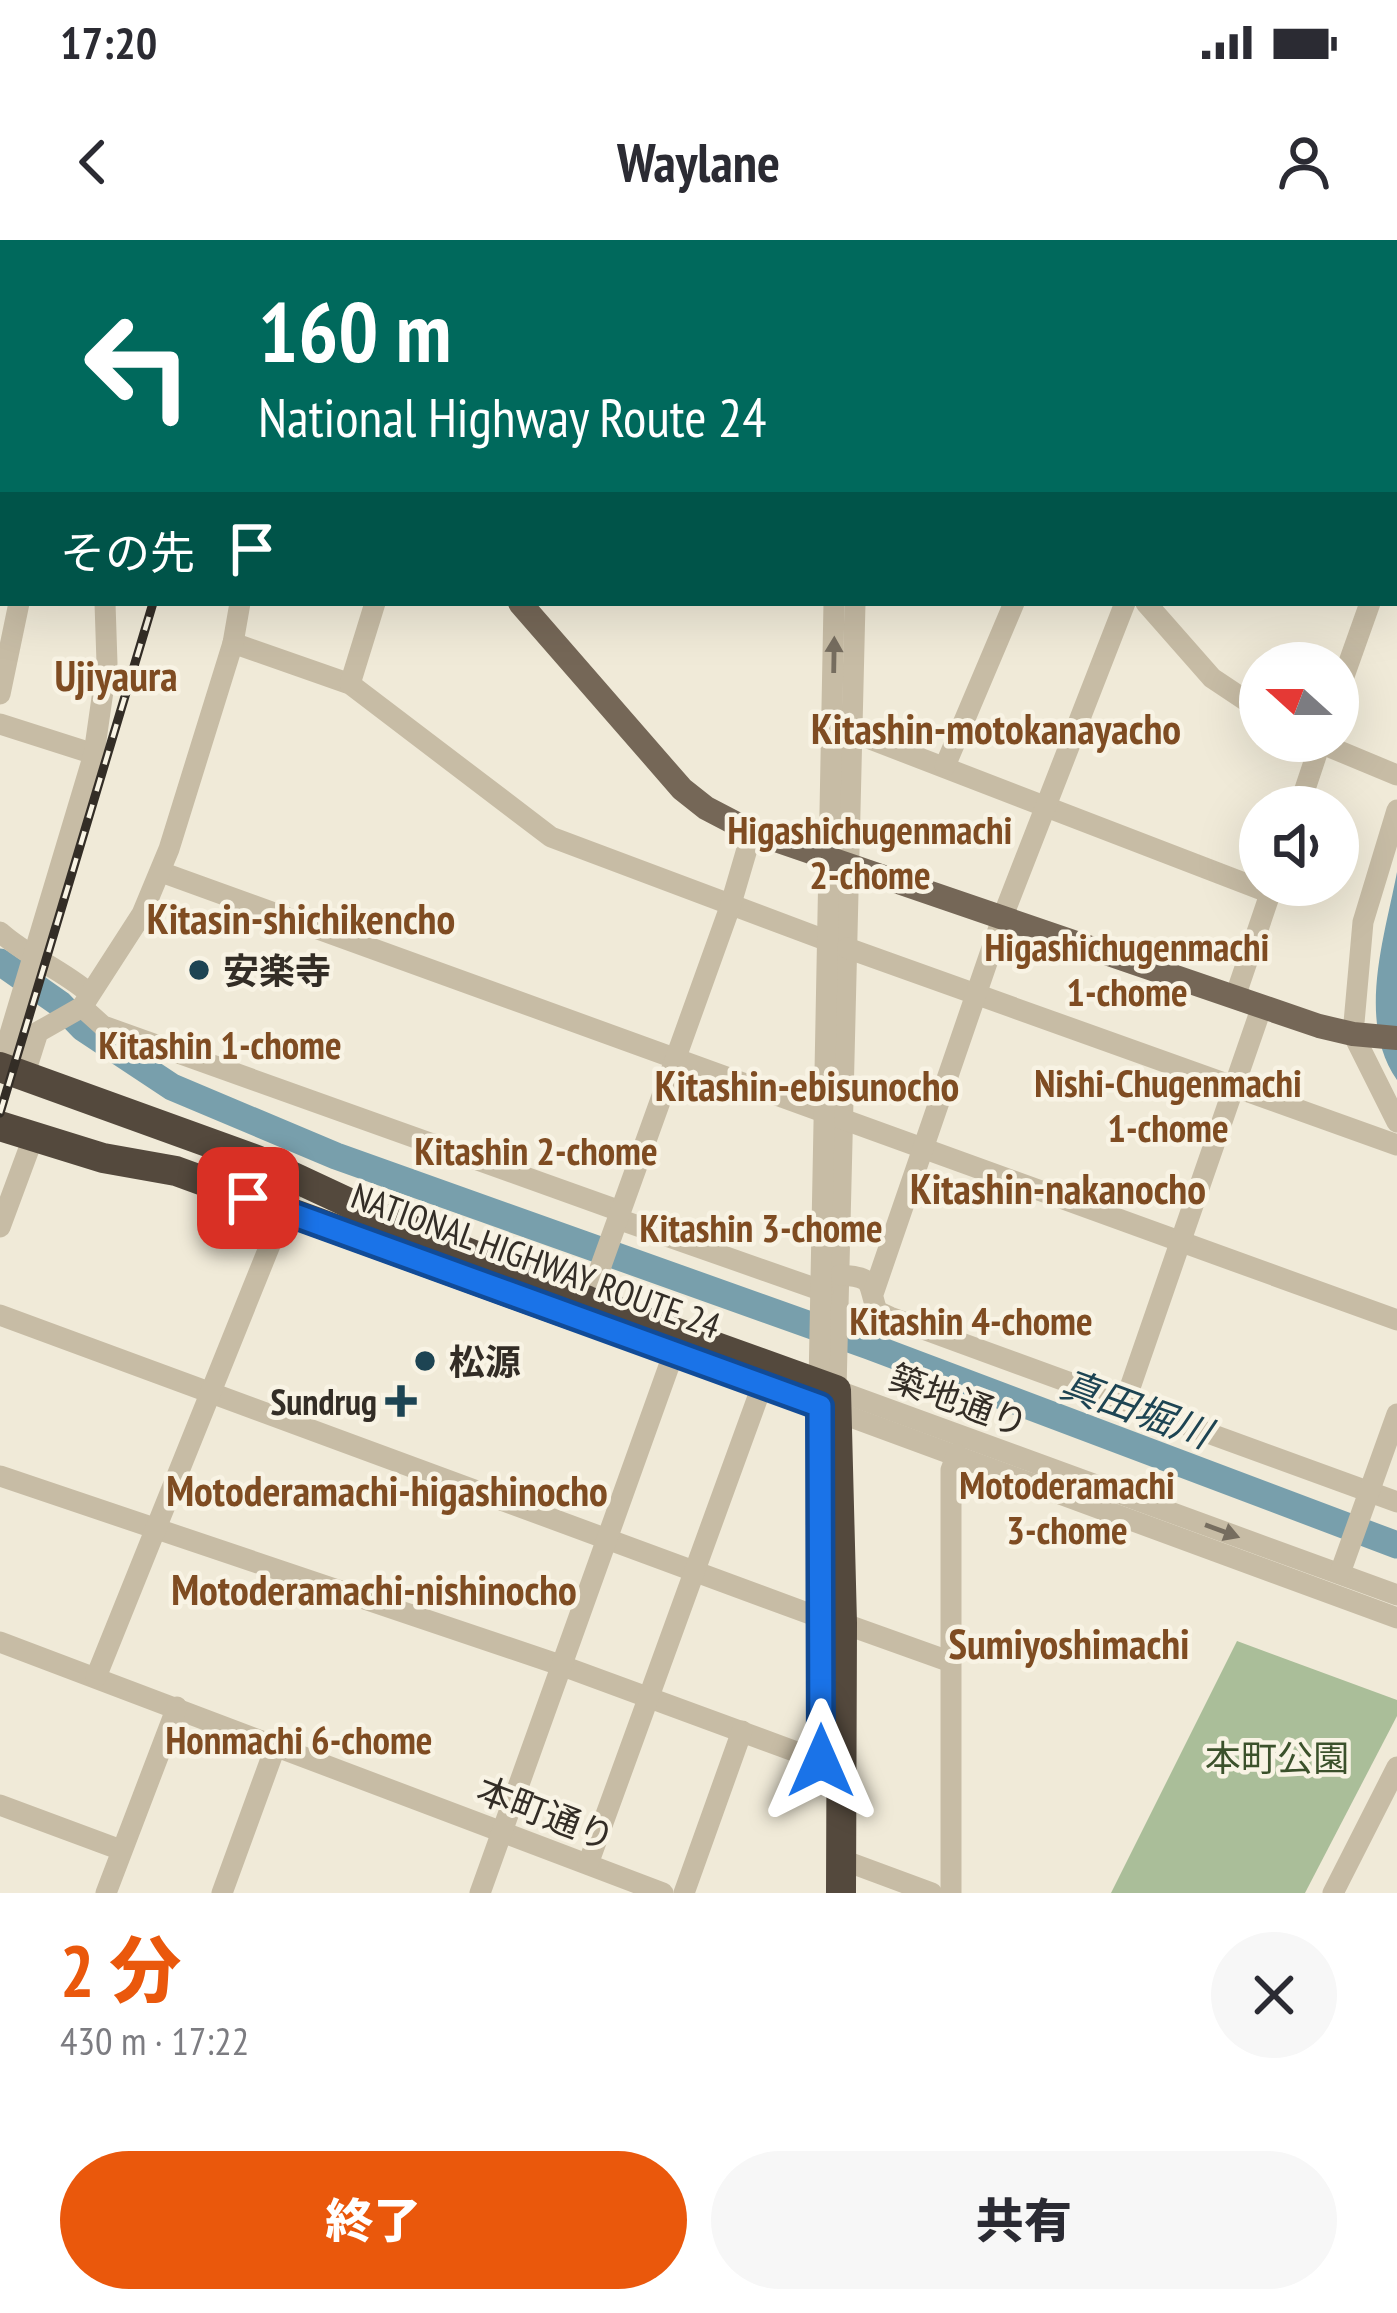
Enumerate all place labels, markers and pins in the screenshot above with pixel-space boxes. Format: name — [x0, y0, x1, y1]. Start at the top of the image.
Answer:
place label: 安楽寺 — [223, 947, 331, 994]
marker: 安楽寺 — [186, 957, 212, 983]
pin — [197, 1147, 299, 1249]
place label: 松源 — [449, 1338, 521, 1385]
marker: 松源 — [412, 1348, 438, 1374]
place label: Sundrug — [270, 1378, 377, 1425]
marker: Sundrug — [388, 1388, 414, 1414]

